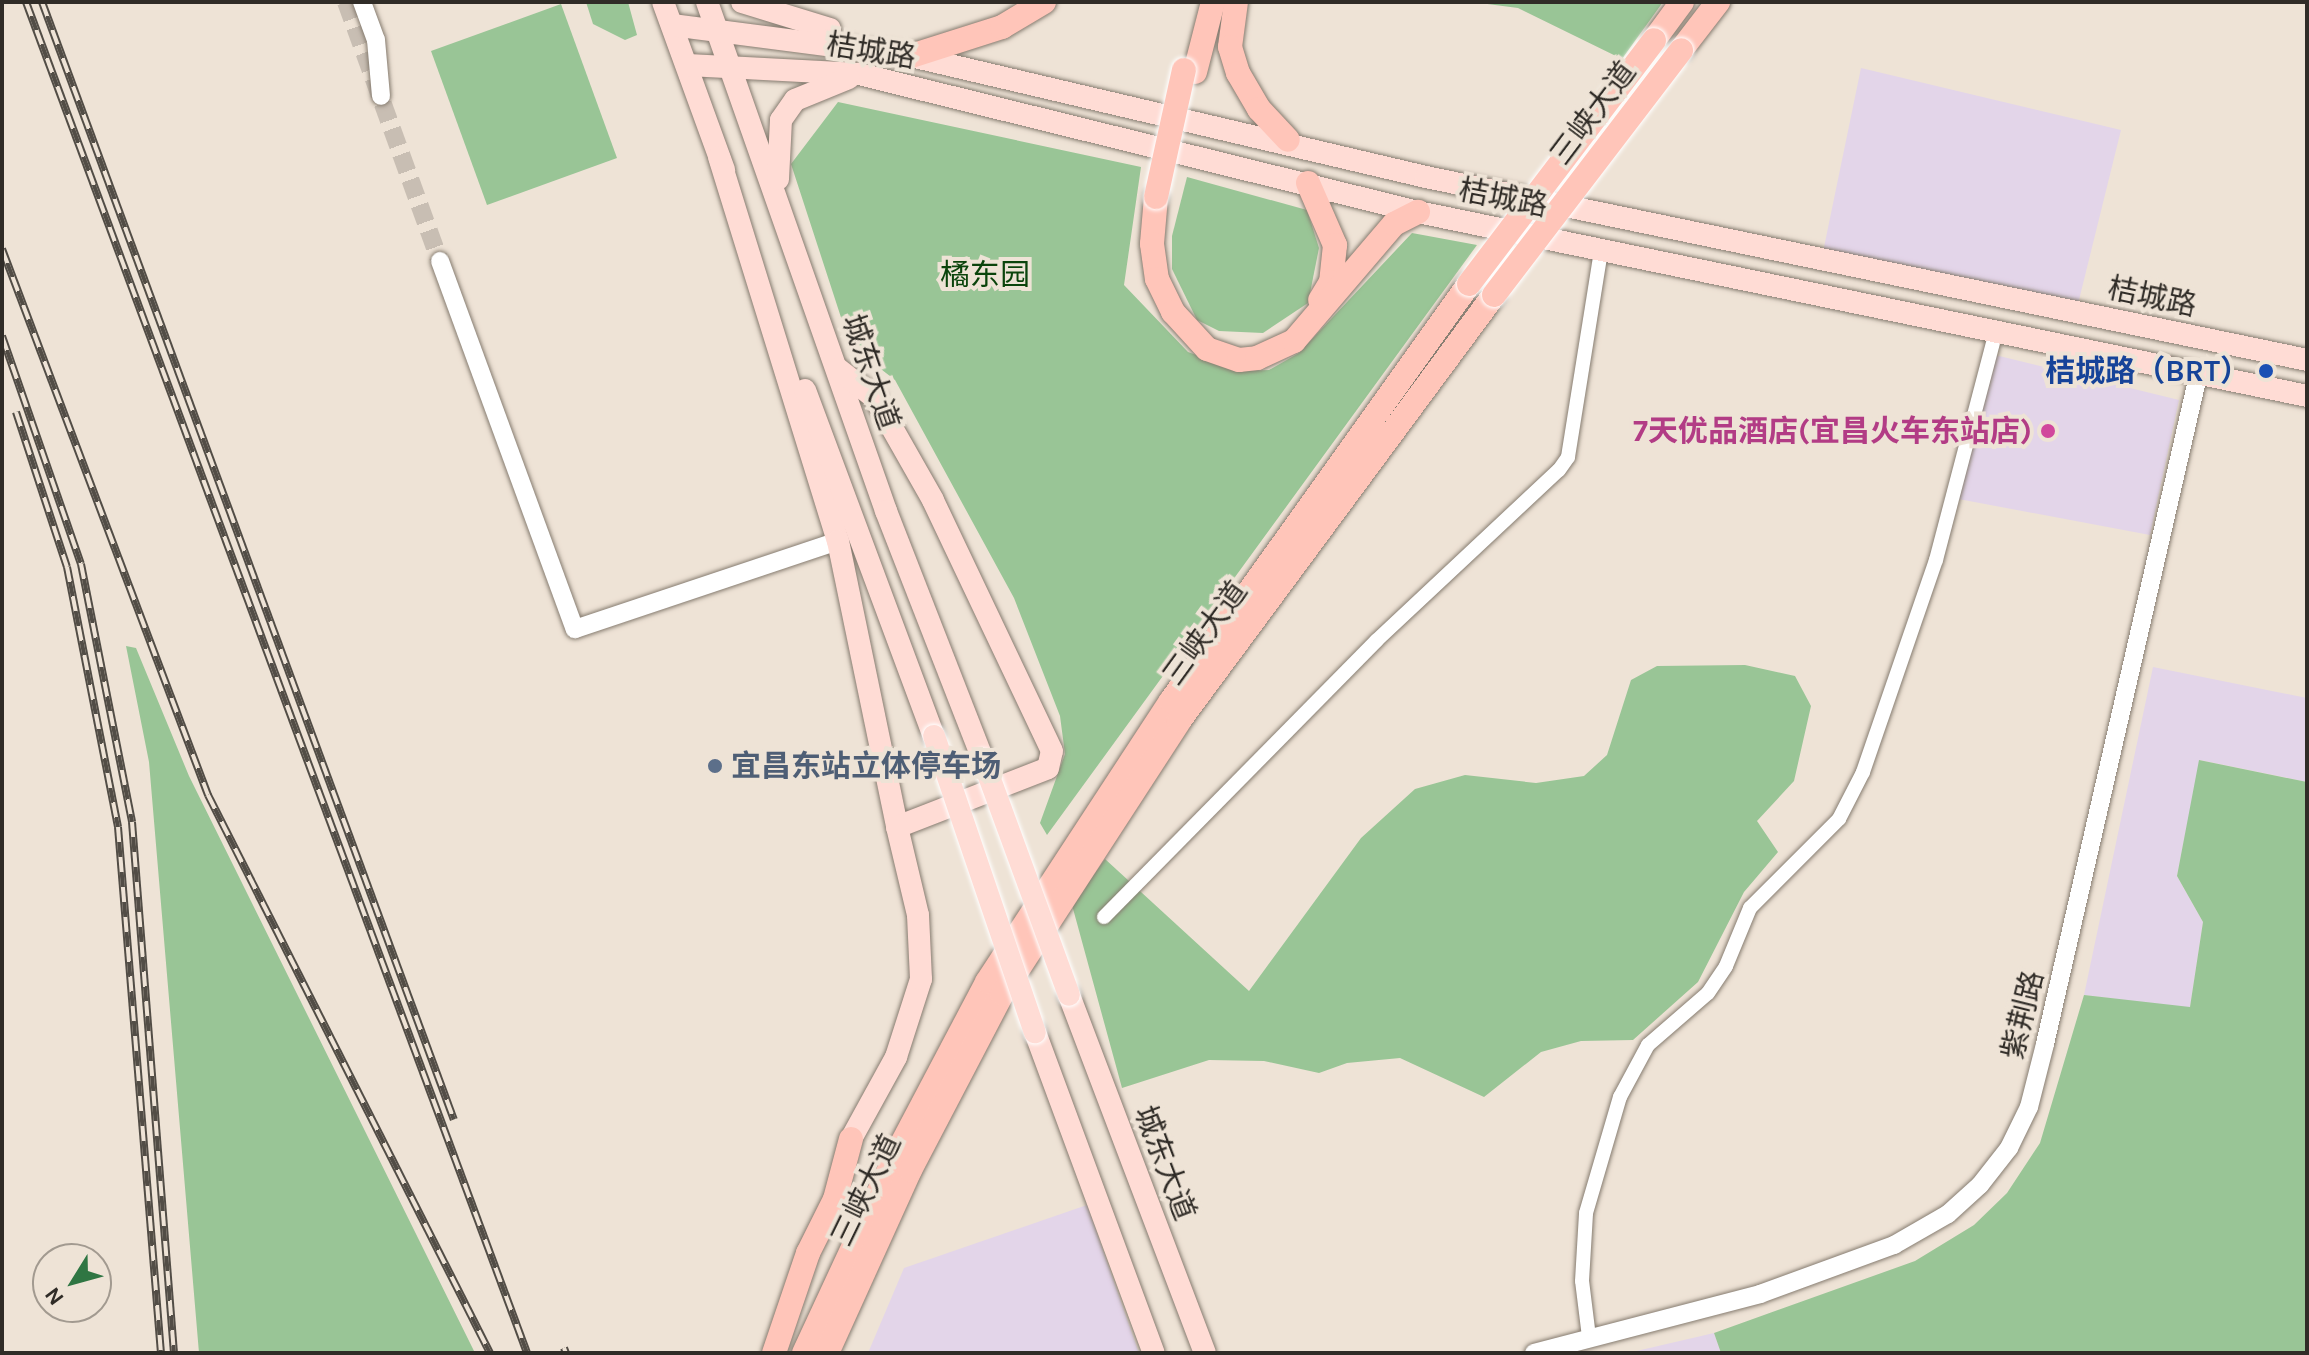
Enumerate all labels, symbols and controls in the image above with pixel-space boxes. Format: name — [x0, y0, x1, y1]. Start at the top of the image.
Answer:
street label: 桔城路 — [824, 26, 918, 76]
street label: 三峡大道 — [1543, 54, 1643, 172]
street label: 桔城路 — [1455, 172, 1551, 224]
park label: 橘东园 — [940, 257, 1030, 293]
street label: 桔城路 — [2104, 270, 2200, 324]
street label: 城东大道 — [834, 309, 908, 435]
place label: 桔城路（BRT） — [2045, 353, 2250, 389]
marker: 桔城路（BRT） — [2257, 362, 2275, 380]
place label: 7天优品酒店(宜昌火车东站店) — [1633, 413, 2032, 449]
marker: 7天优品酒店(宜昌火车东站店) — [2039, 422, 2057, 440]
street label: 三峡大道 — [1155, 574, 1255, 692]
place label: 宜昌东站立体停车场 — [731, 748, 1001, 784]
marker: 宜昌东站立体停车场 — [706, 757, 724, 775]
street label: 紫荆路 — [1995, 967, 2051, 1063]
street label: 城东大道 — [1127, 1101, 1203, 1225]
street label: 三峡大道 — [824, 1128, 908, 1252]
north arrow — [32, 1243, 112, 1323]
text: N — [39, 1282, 70, 1310]

